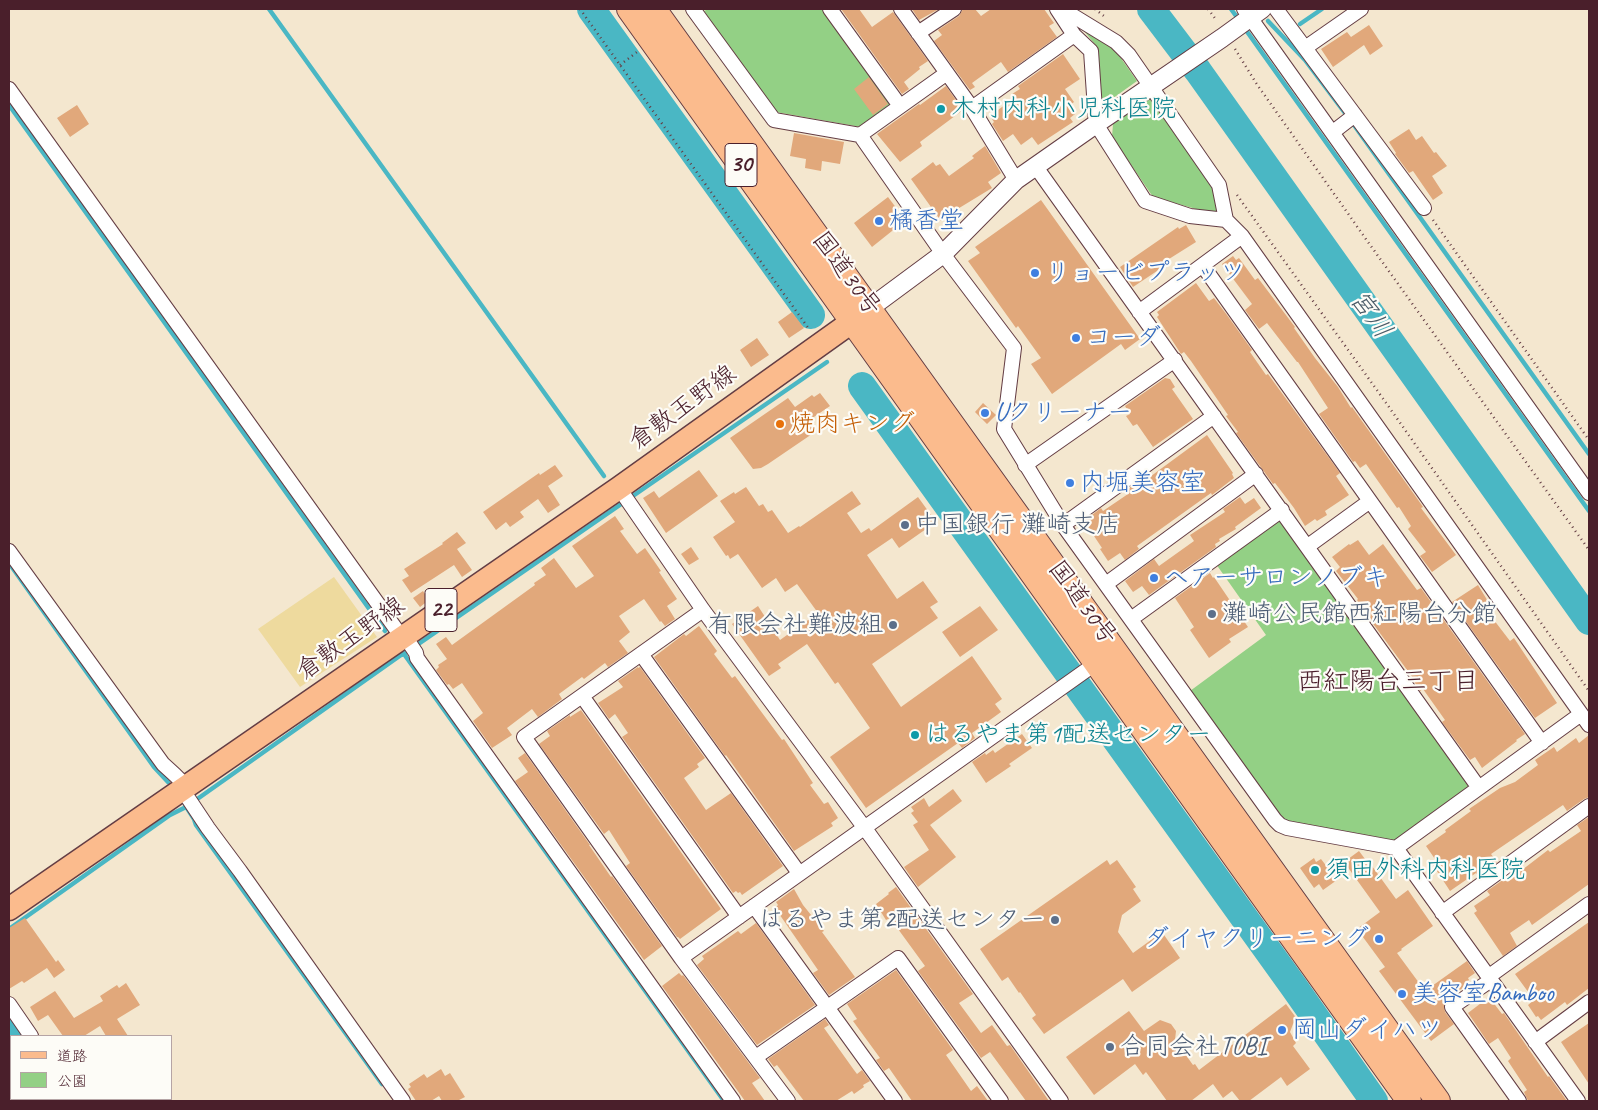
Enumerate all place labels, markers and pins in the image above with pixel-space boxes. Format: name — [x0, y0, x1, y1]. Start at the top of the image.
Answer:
place label: 木村内科小児科医院 — [951, 94, 1176, 124]
marker: 木村内科小児科医院 — [935, 103, 947, 115]
place label: 橘香堂 — [889, 206, 964, 236]
marker: 橘香堂 — [873, 215, 885, 227]
place label: リョービプラッツ — [1045, 258, 1245, 288]
marker: リョービプラッツ — [1029, 267, 1041, 279]
place label: コーダ — [1086, 323, 1161, 353]
marker: コーダ — [1070, 332, 1082, 344]
place label: Uクリーナー — [995, 398, 1132, 428]
marker: Uクリーナー — [979, 407, 991, 419]
place label: 焼肉キング — [790, 409, 915, 439]
marker: 焼肉キング — [774, 418, 786, 430]
place label: 内堀美容室 — [1080, 468, 1205, 498]
marker: 内堀美容室 — [1064, 477, 1076, 489]
place label: 中国銀行 灘崎支店 — [915, 510, 1121, 540]
marker: 中国銀行 灘崎支店 — [899, 519, 911, 531]
place label: ヘアーサロンノブキ — [1164, 563, 1388, 593]
marker: ヘアーサロンノブキ — [1148, 572, 1160, 584]
place label: 灘崎公民館西紅陽台分館 — [1222, 599, 1497, 629]
marker: 灘崎公民館西紅陽台分館 — [1206, 608, 1218, 620]
place label: 有限会社難波組 — [708, 610, 883, 640]
marker: 有限会社難波組 — [887, 619, 899, 631]
place label: はるやま第1配送センター — [925, 720, 1211, 750]
marker: はるやま第1配送センター — [909, 729, 921, 741]
place label: 須田外科内科医院 — [1325, 855, 1525, 885]
marker: 須田外科内科医院 — [1309, 864, 1321, 876]
place label: はるやま第2配送センター — [759, 905, 1045, 935]
marker: はるやま第2配送センター — [1049, 914, 1061, 926]
place label: ダイヤクリーニング — [1144, 924, 1369, 954]
marker: ダイヤクリーニング — [1373, 933, 1385, 945]
place label: 美容室Bamboo — [1412, 979, 1553, 1009]
marker: 美容室Bamboo — [1396, 988, 1408, 1000]
place label: 岡山ダイハツ — [1292, 1015, 1442, 1045]
marker: 岡山ダイハツ — [1276, 1024, 1288, 1036]
place label: 合同会社TOBI — [1120, 1032, 1267, 1062]
marker: 合同会社TOBI — [1104, 1041, 1116, 1053]

